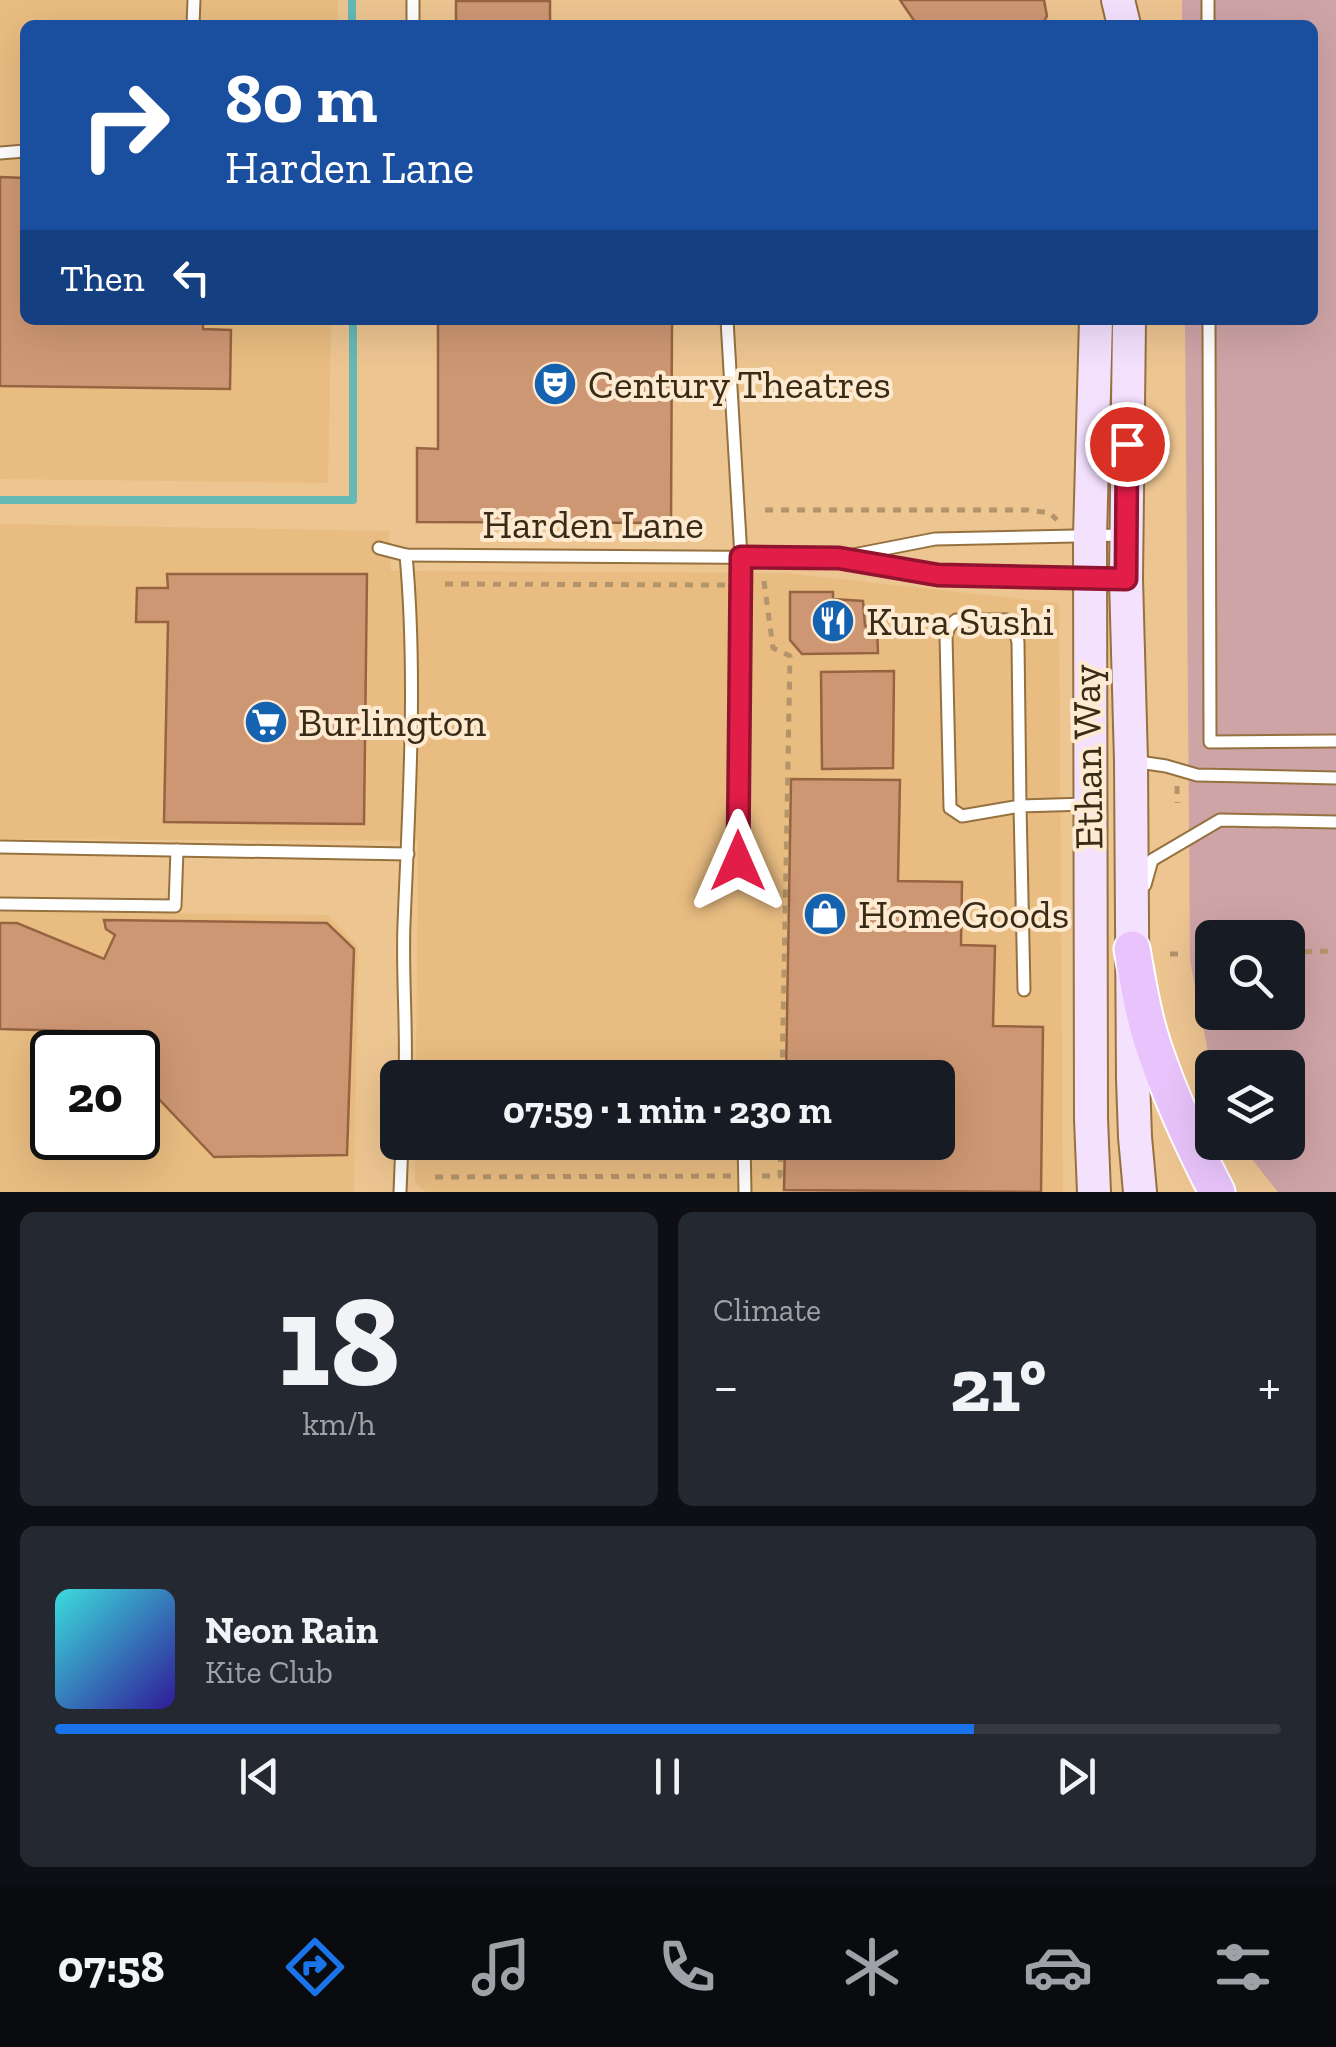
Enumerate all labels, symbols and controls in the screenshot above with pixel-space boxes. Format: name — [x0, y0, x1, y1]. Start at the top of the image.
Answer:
text: 80 m — [225, 56, 377, 140]
icon: right — [60, 60, 190, 190]
text: Harden Lane — [225, 141, 474, 195]
icon: left — [164, 250, 219, 305]
text: Then — [60, 255, 144, 301]
place label: Century Theatres — [588, 360, 891, 408]
theatre icon: Century Theatres — [532, 361, 578, 407]
pin — [1085, 402, 1170, 487]
icon: arrive — [1100, 417, 1155, 472]
street label: Harden Lane — [482, 500, 704, 548]
place label: Kura Sushi — [866, 597, 1054, 645]
restaurant icon: Kura Sushi — [810, 598, 856, 644]
street label: Ethan Way — [1061, 663, 1113, 850]
place label: Burlington — [298, 698, 486, 746]
supermarket icon: Burlington — [243, 699, 289, 745]
position arrow — [686, 809, 790, 913]
place label: HomeGoods — [858, 890, 1069, 938]
shop icon: HomeGoods — [802, 891, 848, 937]
map controls — [1195, 920, 1305, 1160]
button: search — [1195, 920, 1305, 1030]
speed limit sign: 20 — [30, 1030, 160, 1160]
button: layers — [1195, 1050, 1305, 1160]
text: 07:59 · 1 min · 230 m — [503, 1087, 832, 1133]
text: 18 — [278, 1262, 400, 1418]
text: Climate — [713, 1291, 821, 1329]
text: 21° — [950, 1340, 1046, 1430]
text: − — [713, 1353, 739, 1419]
text: + — [1258, 1353, 1281, 1419]
text: km/h — [302, 1405, 376, 1443]
text: Neon Rain — [205, 1607, 378, 1653]
text: Kite Club — [205, 1653, 333, 1691]
icon: previous — [232, 1749, 287, 1804]
icon: pause — [640, 1749, 695, 1804]
icon: next — [1049, 1749, 1104, 1804]
icon: directions — [280, 1932, 350, 2002]
icon: music — [466, 1932, 536, 2002]
icon: phone — [652, 1932, 722, 2002]
icon: climate — [837, 1932, 907, 2002]
icon: car — [1023, 1932, 1093, 2002]
icon: filters — [1208, 1932, 1278, 2002]
text: 07:58 — [58, 1940, 165, 1994]

